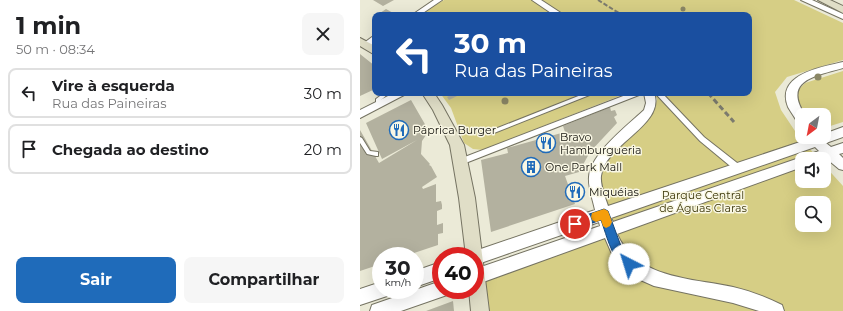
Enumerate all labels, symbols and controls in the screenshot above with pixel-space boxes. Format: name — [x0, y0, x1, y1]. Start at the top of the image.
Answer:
text: 1 min — [16, 11, 81, 40]
button: close — [302, 13, 344, 55]
text: 30 m — [454, 26, 527, 60]
icon: left — [388, 28, 440, 80]
text: 50 m · 08:34 — [16, 41, 95, 57]
text: Rua das Paineiras — [454, 60, 613, 82]
text: Vire à esquerda — [52, 76, 175, 95]
icon: left — [18, 82, 40, 104]
text: 30 m — [304, 84, 342, 103]
text: Rua das Paineiras — [52, 95, 167, 111]
north arrow — [795, 108, 831, 144]
map controls — [795, 108, 831, 232]
restaurant icon: Páprica Burger — [388, 119, 410, 141]
place label: Páprica Burger — [413, 123, 496, 137]
place label: Bravo Hamburgueria — [560, 130, 642, 157]
restaurant icon: Bravo Hamburgueria — [535, 132, 557, 154]
icon: arrive — [18, 138, 40, 160]
text: Chegada ao destino — [52, 140, 209, 159]
text: 20 m — [304, 140, 342, 159]
button: sound — [795, 152, 831, 188]
building icon: One Park Mall — [520, 156, 542, 178]
place label: One Park Mall — [545, 160, 622, 174]
restaurant icon: Miquéias — [564, 181, 586, 203]
place label: Miquéias — [589, 185, 639, 199]
park label: Parque Central de Águas Claras — [659, 188, 747, 215]
button: search — [795, 196, 831, 232]
pin — [558, 207, 592, 241]
icon: arrive — [564, 213, 586, 235]
position arrow — [608, 243, 650, 285]
speed limit sign: 40 — [432, 247, 484, 299]
text: 30 — [385, 256, 411, 280]
button: Sair — [16, 257, 176, 303]
button: Compartilhar — [184, 257, 344, 303]
text: km/h — [385, 276, 411, 289]

